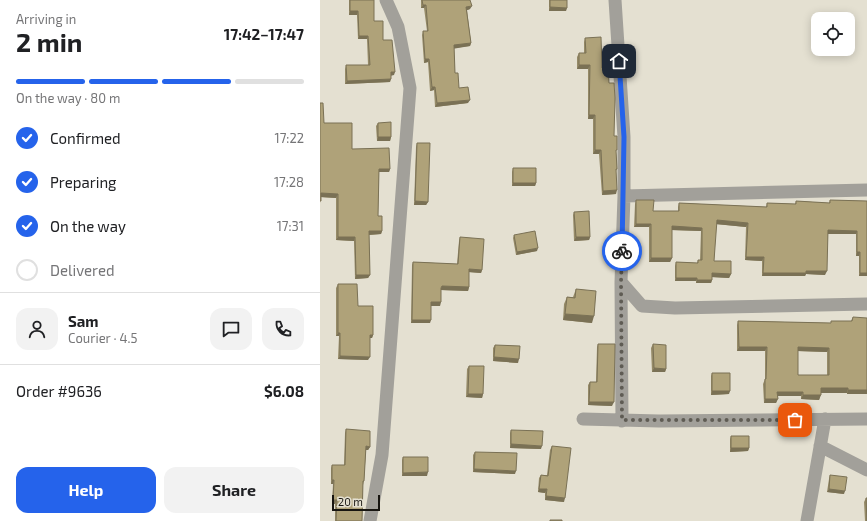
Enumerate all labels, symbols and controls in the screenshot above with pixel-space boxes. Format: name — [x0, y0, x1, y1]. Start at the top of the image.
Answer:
text: Arriving in — [16, 11, 76, 27]
map controls — [811, 12, 855, 56]
button: locate — [811, 12, 855, 56]
text: 17:42–17:47 — [224, 25, 304, 43]
text: 2 min — [16, 26, 82, 57]
pin — [602, 44, 636, 78]
icon: home — [608, 50, 630, 72]
text: On the way · 80 m — [16, 90, 120, 106]
icon: check — [16, 127, 38, 149]
text: Confirmed — [50, 129, 121, 147]
text: 17:22 — [274, 130, 304, 146]
icon: check — [16, 171, 38, 193]
text: Preparing — [50, 173, 116, 191]
text: 17:28 — [274, 174, 304, 190]
icon: check — [16, 215, 38, 237]
text: On the way — [50, 217, 126, 235]
text: 17:31 — [277, 218, 304, 234]
courier — [602, 231, 642, 271]
icon: bike — [611, 240, 633, 262]
text: Delivered — [50, 261, 115, 279]
button: person — [16, 308, 58, 350]
button: chat — [210, 308, 252, 350]
button: phone — [262, 308, 304, 350]
text: Sam — [68, 312, 99, 330]
text: Courier · 4.5 — [68, 330, 137, 346]
text: Order #9636 — [16, 382, 102, 400]
text: $6.08 — [264, 382, 304, 400]
pin — [778, 403, 812, 437]
icon: bag — [784, 409, 806, 431]
button: Help — [16, 467, 156, 513]
button: Share — [164, 467, 304, 513]
scale bar — [332, 493, 380, 512]
text: 20 m — [338, 495, 363, 508]

